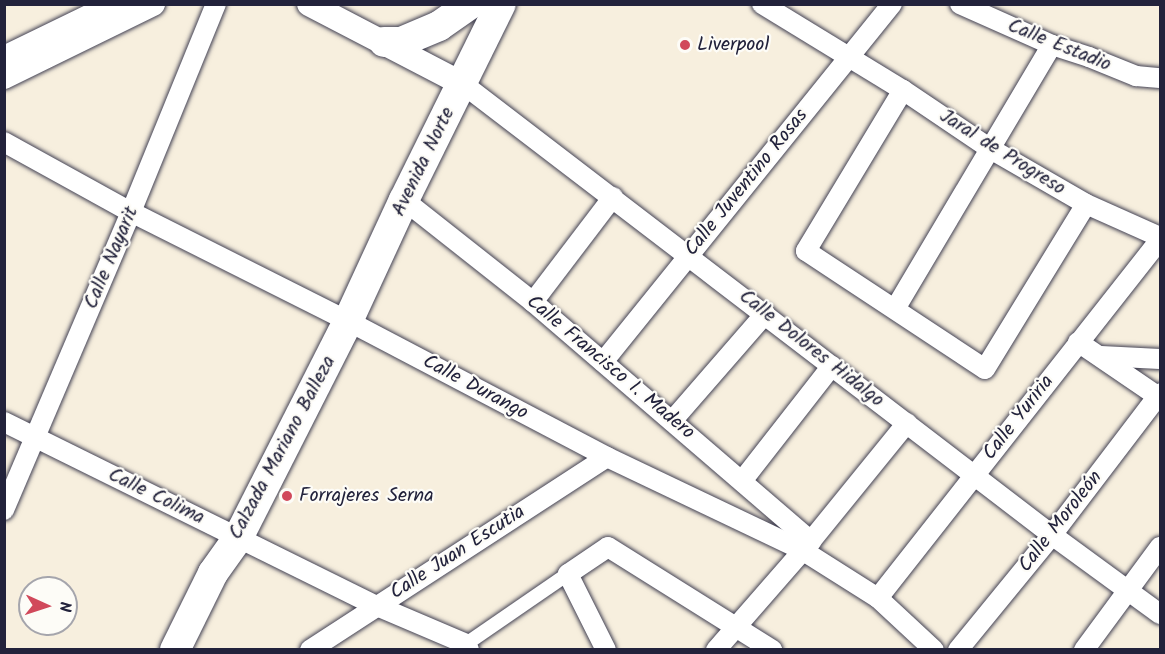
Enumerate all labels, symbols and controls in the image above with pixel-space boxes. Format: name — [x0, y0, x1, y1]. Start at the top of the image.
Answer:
street label: Calle Estadio — [1004, 14, 1114, 78]
place label: Liverpool — [697, 33, 769, 57]
marker: Liverpool — [678, 38, 692, 52]
street label: Avenida Norte — [387, 104, 461, 220]
street label: Calle Juventino Rosas — [680, 104, 814, 262]
street label: Jaral de Progreso — [935, 105, 1069, 201]
street label: Calle Nayarit — [80, 203, 144, 313]
street label: Calle Dolores Hidalgo — [734, 285, 888, 413]
street label: Calle Francisco I. Madero — [521, 291, 699, 445]
street label: Calle Durango — [418, 350, 532, 426]
street label: Calzada Mariano Balleza — [224, 352, 342, 544]
street label: Calle Yuriria — [978, 371, 1060, 465]
street label: Calle Colima — [104, 463, 208, 531]
street label: Calle Moroleón — [1014, 466, 1108, 578]
place label: Forrajeres Serna — [299, 484, 434, 508]
marker: Forrajeres Serna — [280, 489, 294, 503]
street label: Calle Juan Escutia — [386, 500, 530, 606]
north arrow — [18, 576, 78, 636]
text: N — [52, 601, 77, 613]

